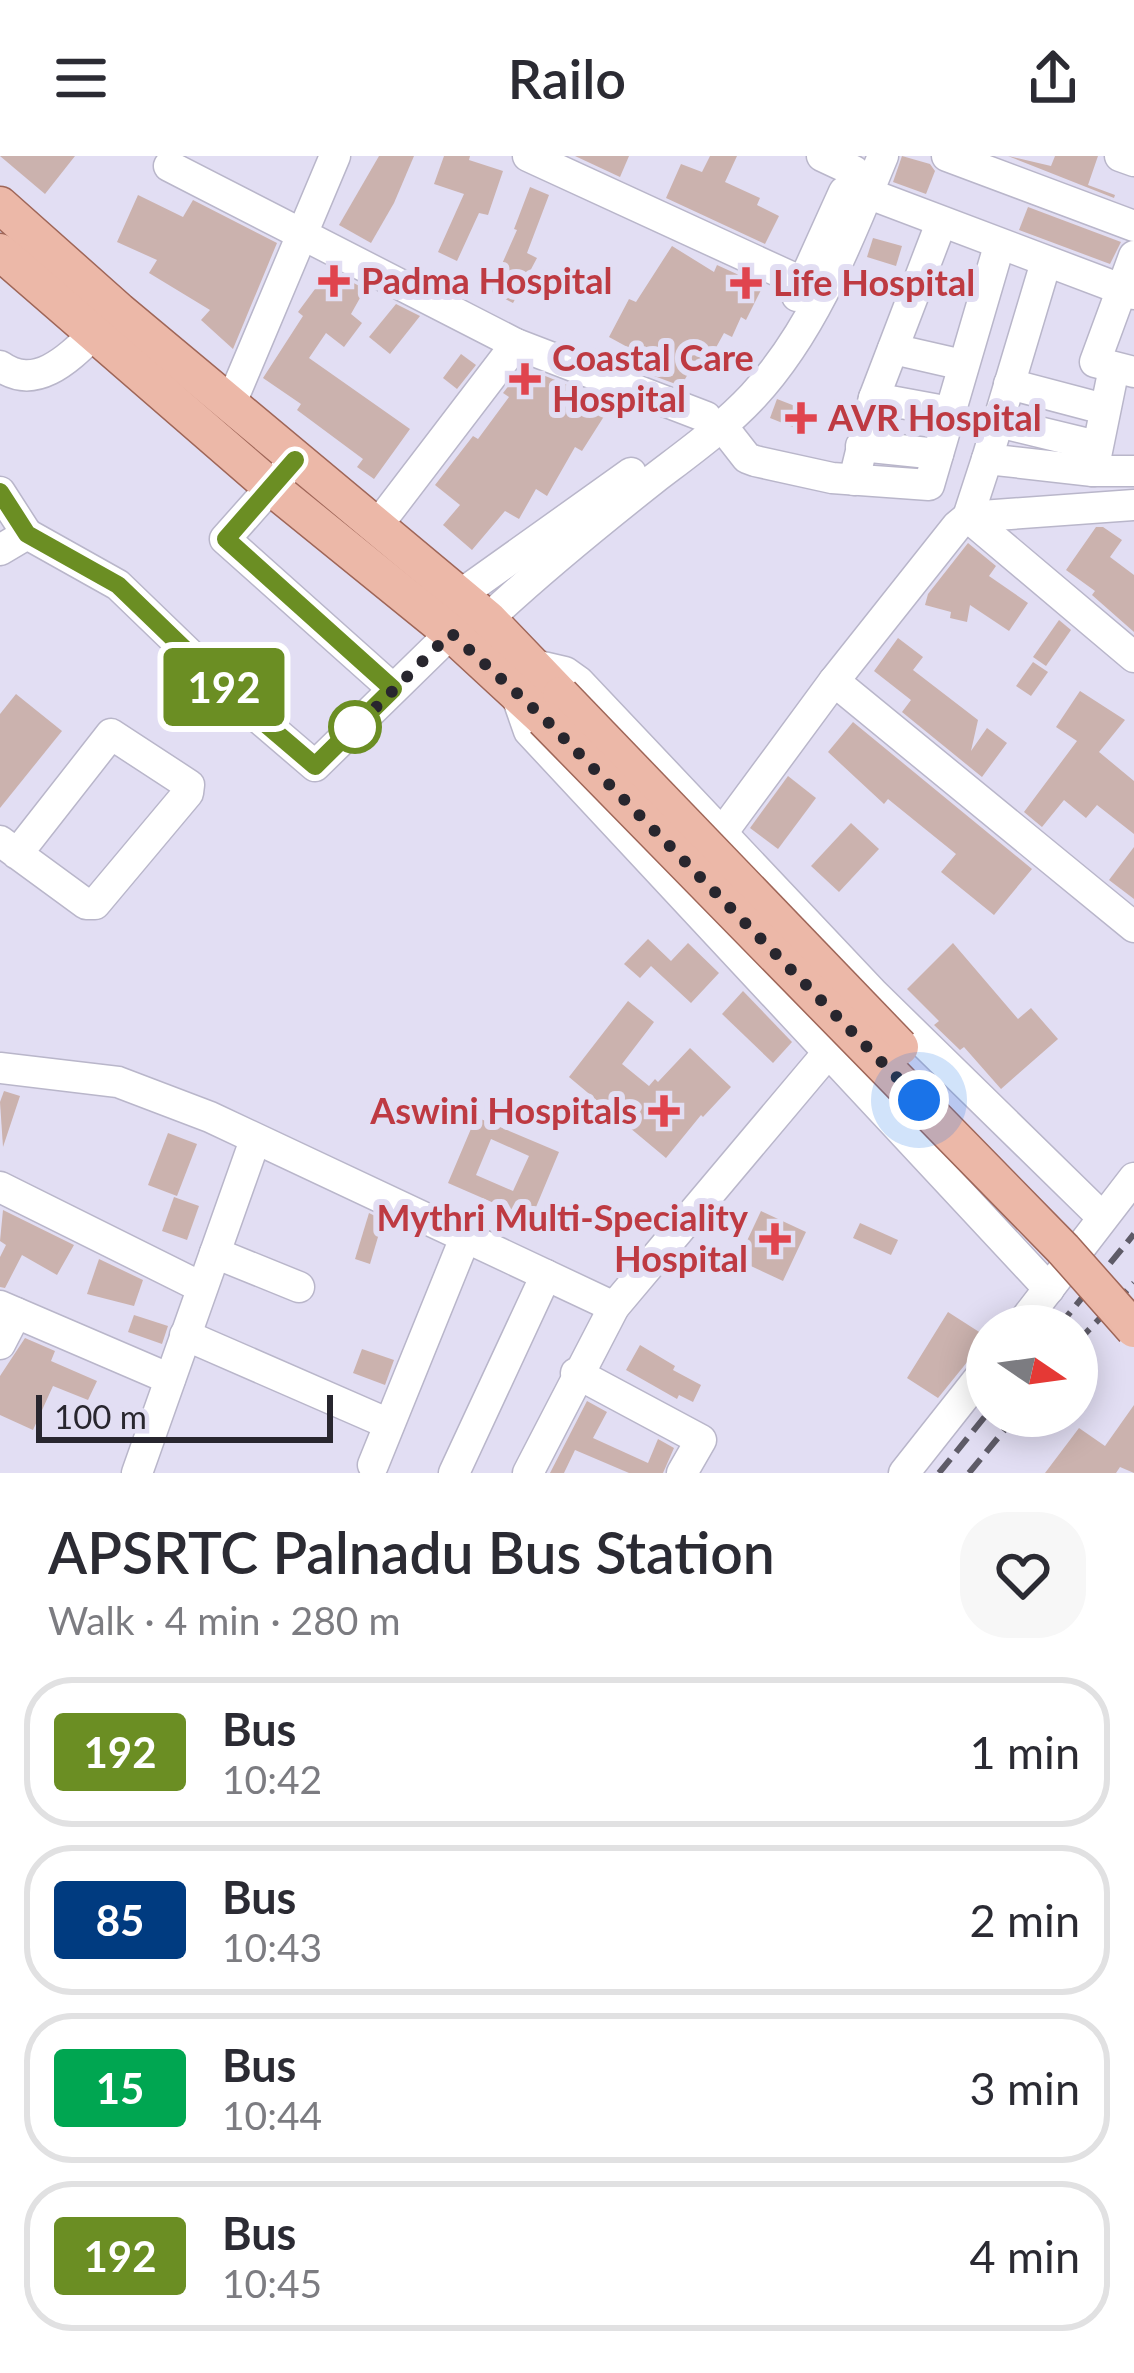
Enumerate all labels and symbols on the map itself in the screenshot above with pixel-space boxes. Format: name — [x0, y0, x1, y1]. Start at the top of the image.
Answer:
place label: Padma Hospital — [361, 258, 612, 302]
place label: Life Hospital — [773, 260, 975, 304]
marker: Padma Hospital — [318, 265, 350, 297]
marker: Life Hospital — [730, 267, 762, 299]
place label: Coastal Care Hospital — [552, 335, 754, 420]
marker: Coastal Care Hospital — [509, 363, 541, 395]
place label: AVR Hospital — [827, 395, 1042, 439]
marker: AVR Hospital — [785, 402, 817, 434]
line badge: 192 — [155, 648, 293, 726]
unlabelled marker — [330, 702, 380, 752]
your location — [889, 1070, 949, 1130]
place label: Aswini Hospitals — [369, 1088, 637, 1132]
marker: Aswini Hospitals — [648, 1095, 680, 1127]
place label: Mythri Multi-Speciality Hospital — [377, 1195, 748, 1280]
marker: Mythri Multi-Speciality Hospital — [759, 1223, 791, 1255]
north arrow — [966, 1305, 1098, 1437]
scale bar — [36, 1389, 333, 1442]

